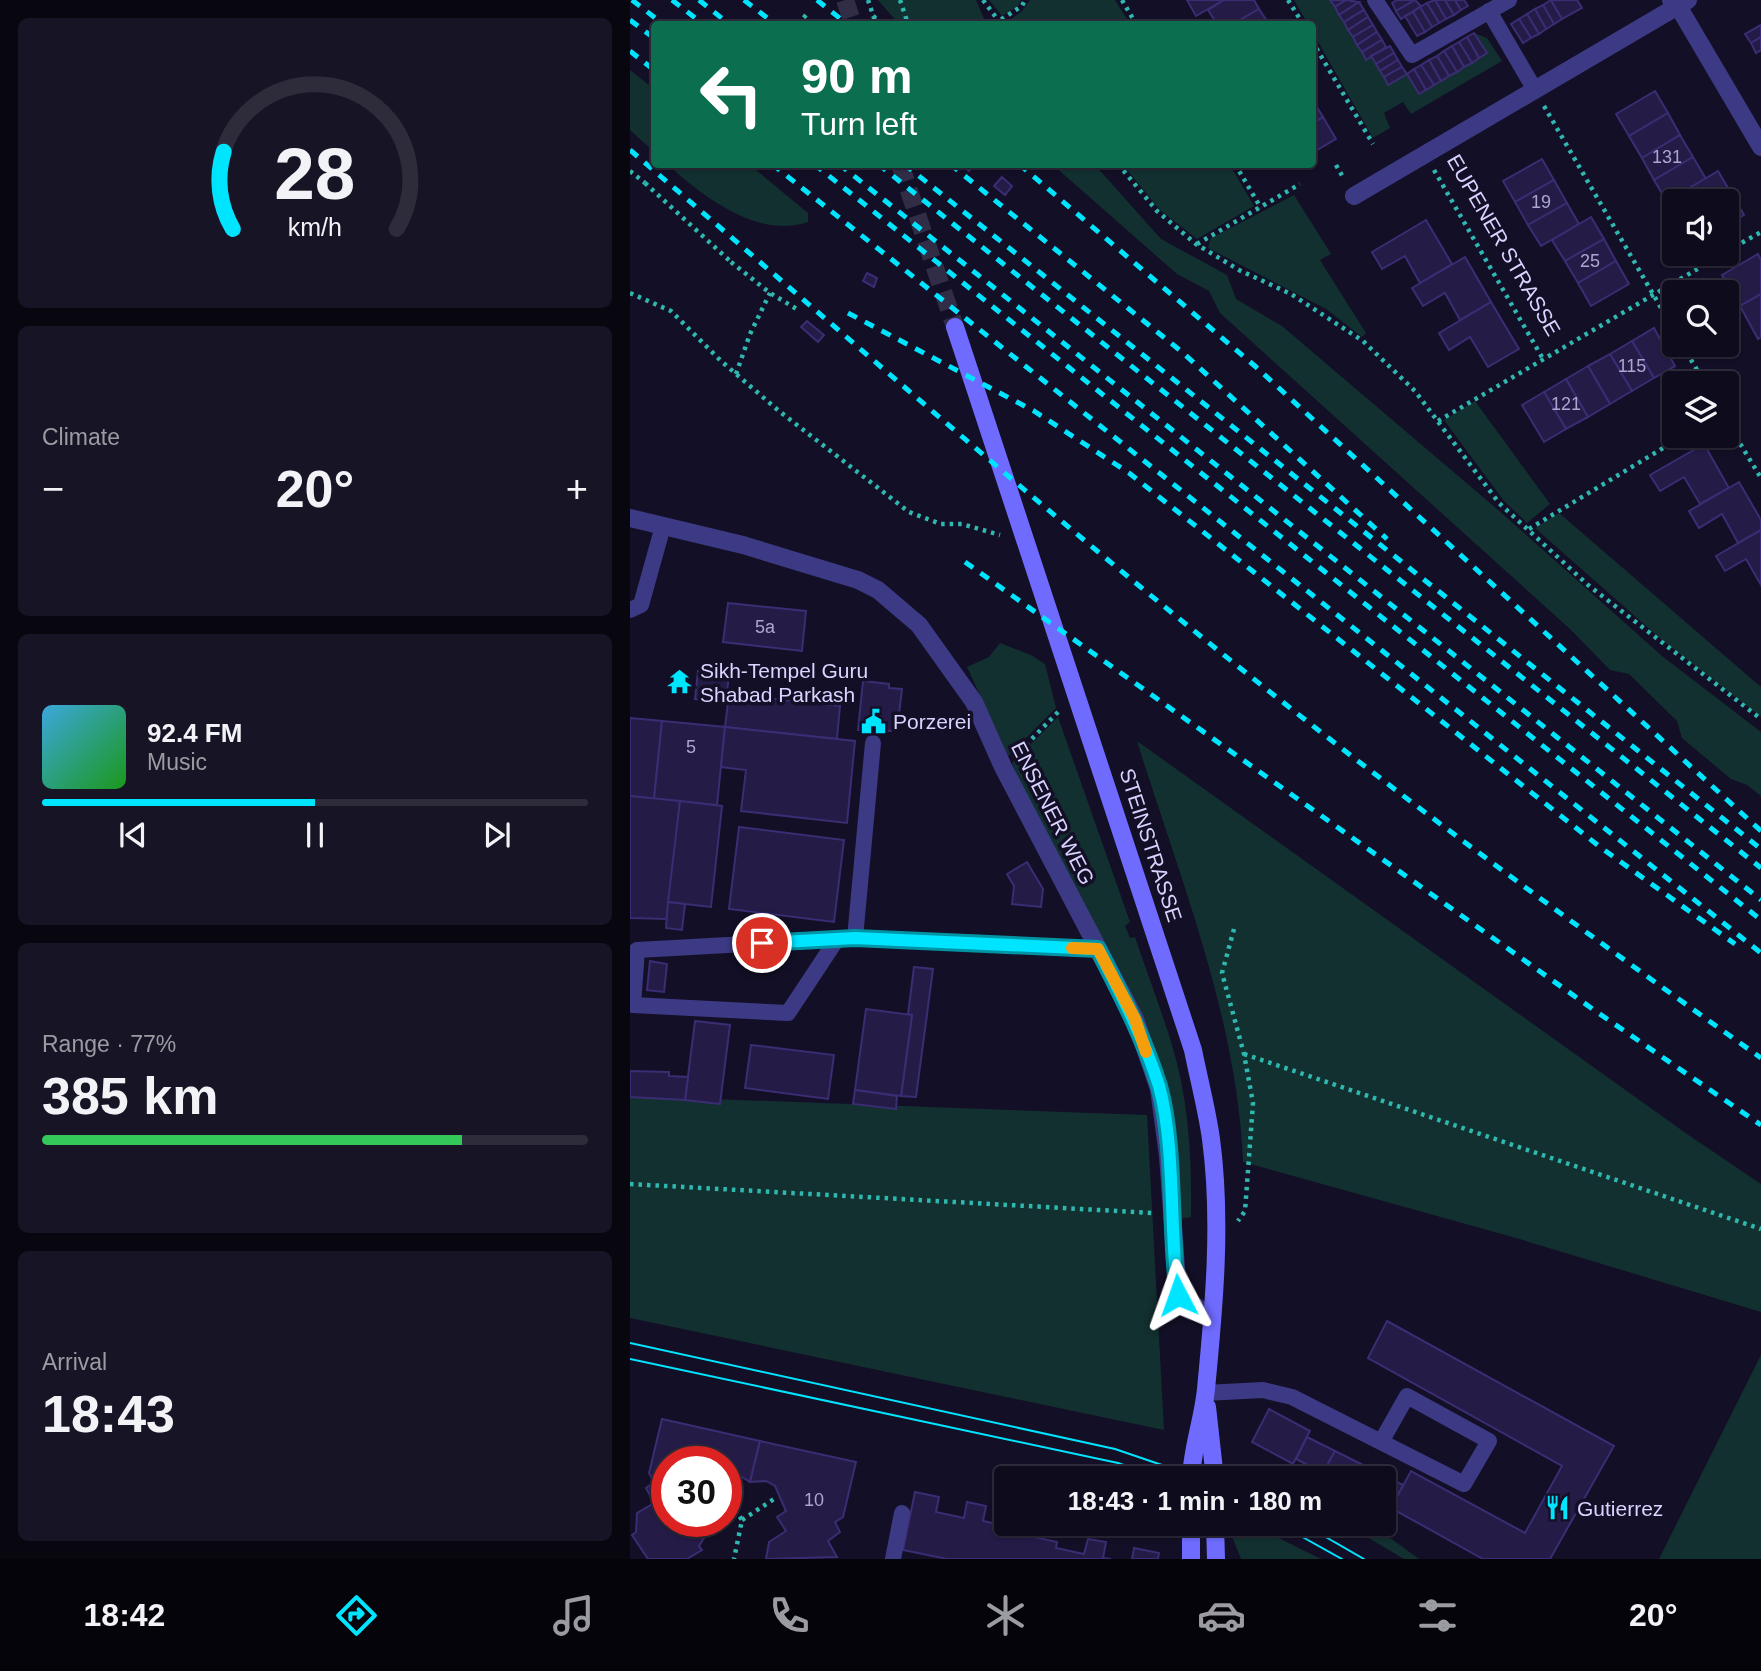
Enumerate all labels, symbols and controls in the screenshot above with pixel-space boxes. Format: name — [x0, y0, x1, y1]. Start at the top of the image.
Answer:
icon: left — [686, 49, 777, 140]
text: 90 m — [801, 49, 913, 103]
text: Turn left — [801, 106, 917, 142]
text: 28 — [275, 133, 355, 214]
house number: 131 — [1652, 147, 1682, 167]
street label: EUPENER STRASSE — [1443, 150, 1565, 340]
map controls — [1662, 189, 1739, 448]
button: sound — [1662, 189, 1739, 266]
house number: 19 — [1531, 192, 1551, 212]
text: km/h — [288, 213, 342, 241]
house number: 25 — [1580, 251, 1600, 271]
button: search — [1662, 280, 1739, 357]
house number: 115 — [1618, 356, 1646, 376]
button: layers — [1662, 371, 1739, 448]
house number: 121 — [1551, 394, 1581, 414]
text: Climate — [42, 424, 120, 450]
text: 20° — [276, 460, 354, 518]
text: − — [42, 468, 64, 510]
text: + — [566, 468, 588, 510]
house number: 5a — [755, 617, 776, 637]
place label: Sikh-Tempel Guru Shabad Parkash — [700, 659, 868, 706]
temple icon: Sikh-Tempel Guru Shabad Parkash — [666, 668, 694, 696]
public building icon: Porzerei — [859, 707, 887, 735]
place label: Porzerei — [893, 710, 971, 733]
text: 92.4 FM — [147, 718, 242, 748]
house number: 5 — [686, 737, 696, 757]
street label: ENSENER WEG — [1007, 738, 1099, 888]
text: Music — [147, 749, 207, 775]
street label: STEINSTRASSE — [1115, 765, 1187, 925]
icon: previous — [114, 816, 152, 854]
icon: pause — [296, 816, 334, 854]
icon: next — [478, 816, 516, 854]
pin — [732, 913, 792, 973]
icon: arrive — [743, 924, 781, 962]
text: Range · 77% — [42, 1031, 176, 1057]
text: 385 km — [42, 1067, 218, 1125]
position arrow — [1141, 1258, 1215, 1332]
text: Arrival — [42, 1349, 107, 1375]
text: 18:43 — [42, 1385, 175, 1443]
speed limit sign: 30 — [651, 1446, 742, 1537]
text: 18:43 · 1 min · 180 m — [1068, 1486, 1322, 1516]
house number: 10 — [804, 1490, 824, 1510]
restaurant icon: Gutierrez — [1543, 1494, 1571, 1522]
place label: Gutierrez — [1577, 1497, 1663, 1520]
icon: directions — [332, 1591, 381, 1640]
icon: music — [549, 1591, 598, 1640]
icon: phone — [765, 1591, 814, 1640]
icon: climate — [981, 1591, 1030, 1640]
icon: car — [1197, 1591, 1246, 1640]
icon: filters — [1413, 1591, 1462, 1640]
text: 18:42 — [84, 1597, 165, 1633]
text: 20° — [1629, 1597, 1677, 1633]

